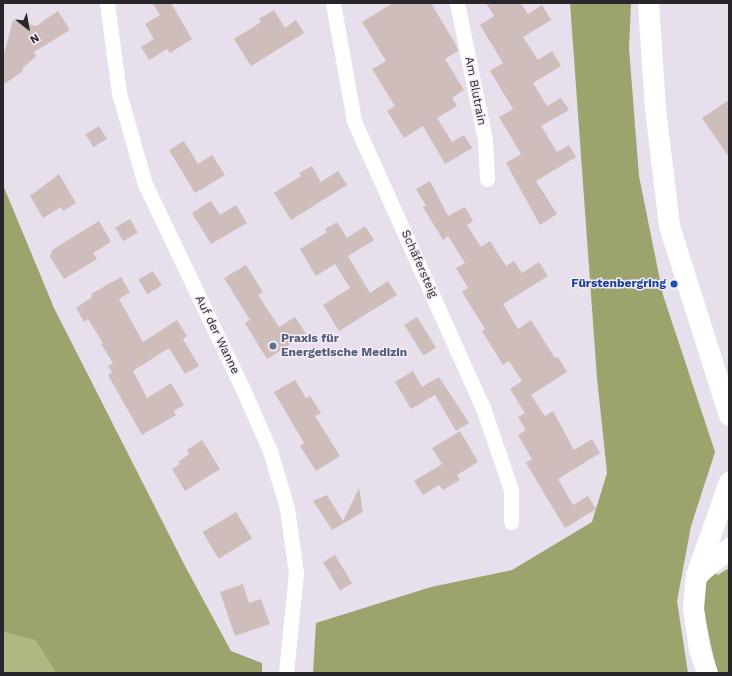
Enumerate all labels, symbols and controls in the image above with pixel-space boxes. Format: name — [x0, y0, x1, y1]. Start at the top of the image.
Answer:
north arrow — [8, 8, 48, 48]
text: N — [28, 31, 41, 46]
street label: Am Blutrain — [461, 56, 489, 126]
street label: Schäfersteig — [398, 228, 440, 300]
place label: Fürstenbergring — [571, 277, 666, 291]
marker: Fürstenbergring — [669, 279, 679, 289]
street label: Auf der Wanne — [191, 293, 243, 377]
place label: Praxis für Energetische Medizin — [281, 332, 407, 360]
marker: Praxis für Energetische Medizin — [268, 341, 278, 351]

